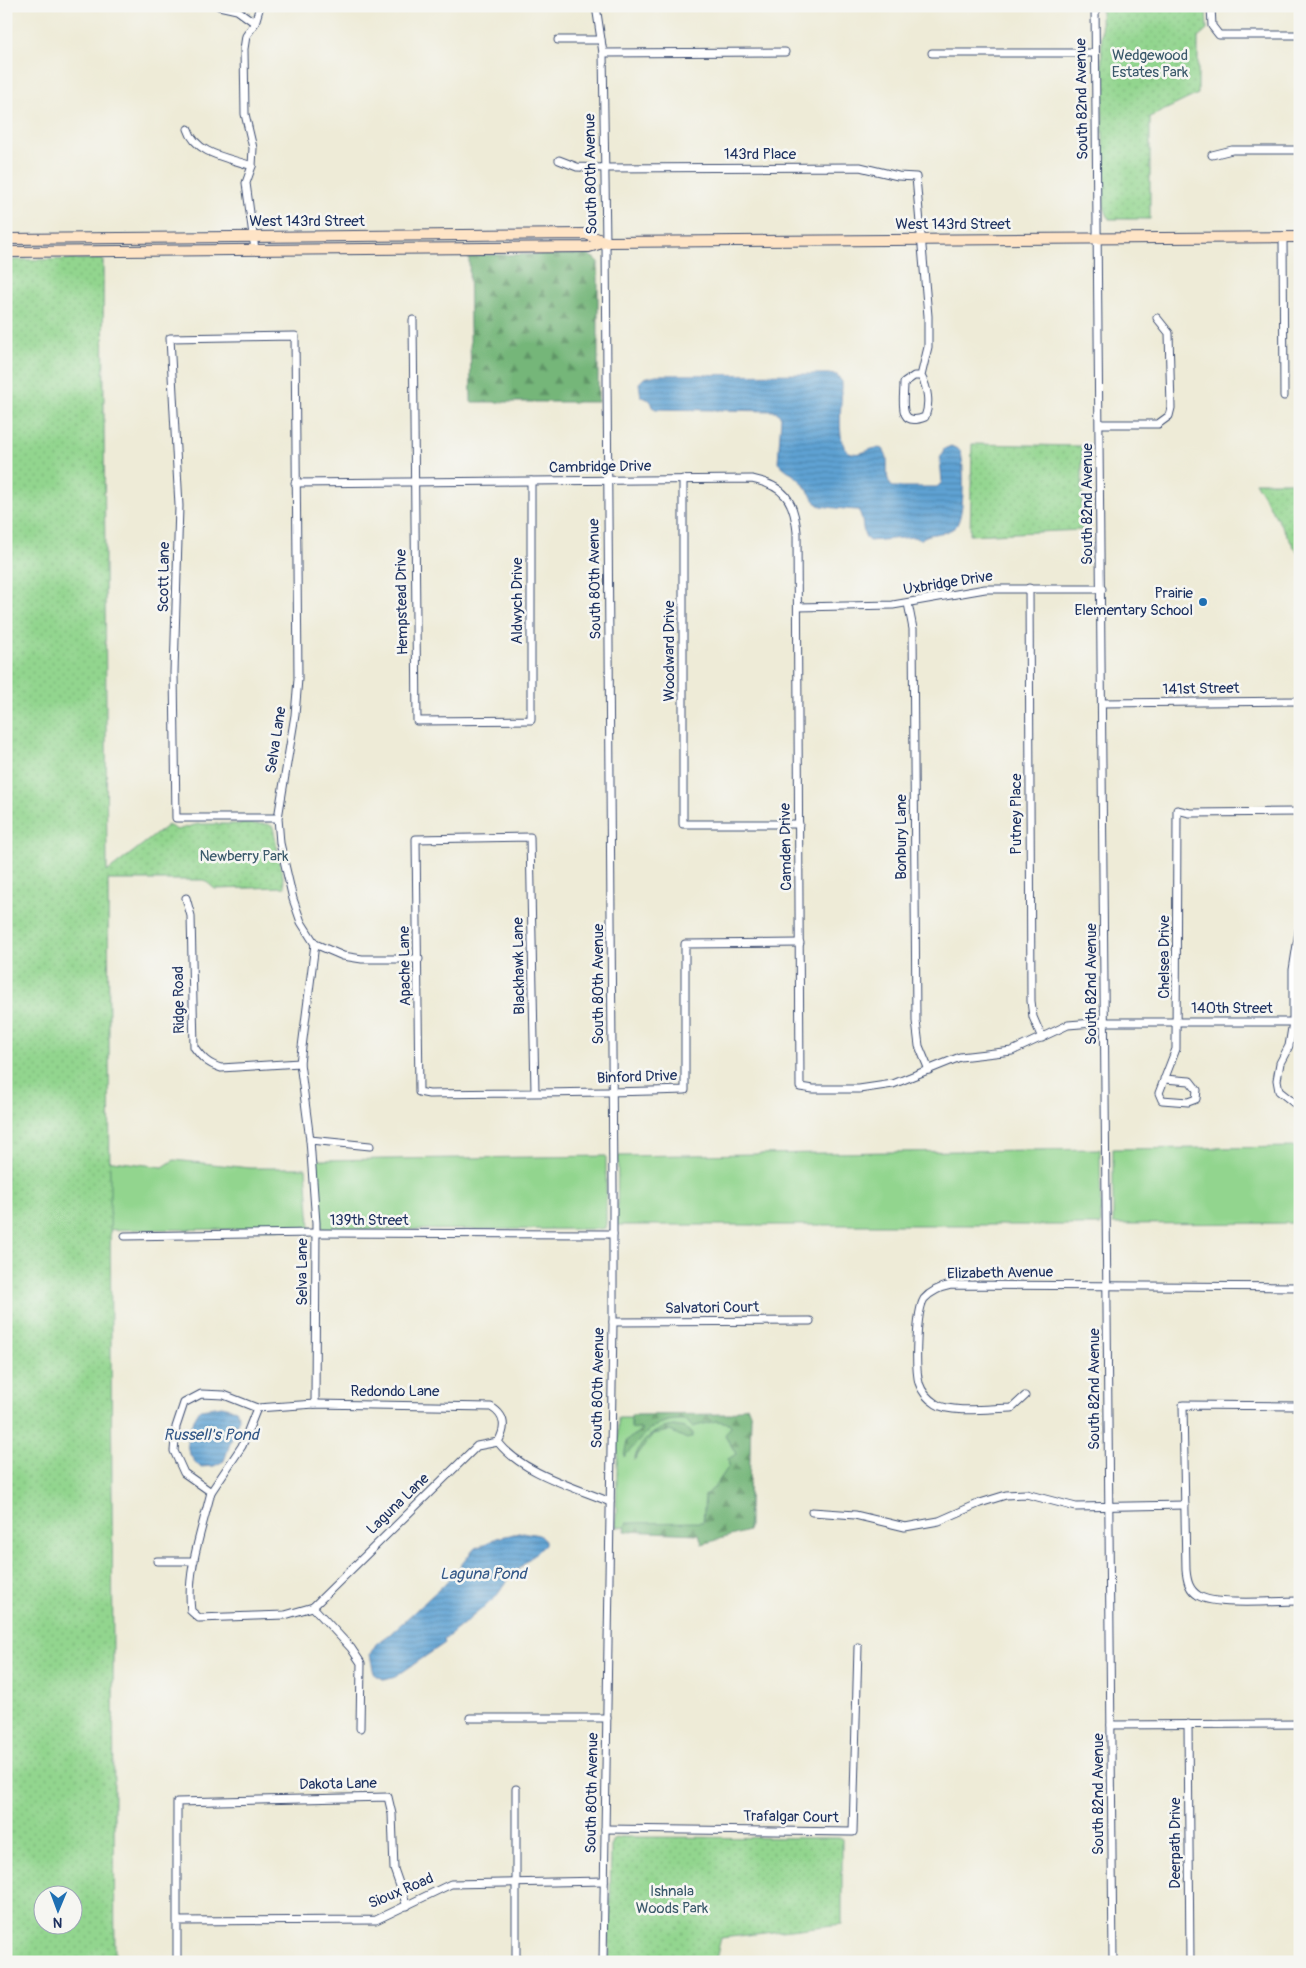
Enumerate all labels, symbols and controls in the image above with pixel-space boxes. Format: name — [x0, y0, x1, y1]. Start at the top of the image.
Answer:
street label: South 82nd Avenue — [1071, 37, 1093, 160]
park label: Wedgewood Estates Park — [1112, 46, 1189, 82]
street label: South 80th Avenue — [580, 113, 602, 235]
street label: 143rd Place — [724, 145, 797, 164]
street label: West 143rd Street — [249, 212, 366, 231]
street label: West 143rd Street — [895, 215, 1012, 234]
street label: South 82nd Avenue — [1078, 442, 1097, 565]
street label: Cambridge Drive — [549, 457, 652, 477]
street label: South 80th Avenue — [584, 518, 606, 640]
street label: Scott Lane — [154, 541, 174, 612]
street label: Hempstead Drive — [392, 548, 412, 655]
street label: Aldwych Drive — [508, 557, 527, 645]
street label: Uxbridge Drive — [902, 566, 995, 599]
place label: Prairie Elementary School — [1075, 584, 1194, 620]
marker: Prairie Elementary School — [1197, 596, 1209, 608]
street label: Woodward Drive — [660, 600, 679, 702]
street label: 141st Street — [1162, 679, 1241, 699]
street label: Selva Lane — [261, 705, 291, 775]
street label: Putney Place — [1007, 773, 1026, 855]
street label: Bonbury Lane — [892, 794, 911, 880]
street label: Camden Drive — [776, 802, 796, 891]
park label: Newberry Park — [199, 847, 289, 866]
street label: Chelsea Drive — [1155, 915, 1174, 999]
street label: Blackhawk Lane — [509, 917, 529, 1015]
street label: South 82nd Avenue — [1082, 922, 1101, 1045]
street label: South 80th Avenue — [589, 923, 608, 1044]
street label: Apache Lane — [395, 925, 415, 1006]
street label: Ridge Road — [169, 966, 189, 1034]
street label: 140th Street — [1191, 999, 1274, 1018]
street label: Binford Drive — [596, 1066, 678, 1088]
street label: 139th Street — [330, 1211, 409, 1230]
street label: Selva Lane — [293, 1238, 312, 1306]
street label: Elizabeth Avenue — [947, 1263, 1054, 1283]
street label: Salvatori Court — [665, 1298, 760, 1318]
street label: South 80th Avenue — [587, 1327, 609, 1449]
street label: South 82nd Avenue — [1085, 1327, 1104, 1450]
street label: Redondo Lane — [351, 1382, 440, 1401]
water label: Russell's Pond — [163, 1425, 261, 1445]
street label: Laguna Lane — [363, 1469, 434, 1539]
water label: Laguna Pond — [440, 1564, 528, 1584]
street label: South 80th Avenue — [581, 1732, 603, 1854]
street label: South 82nd Avenue — [1089, 1732, 1108, 1855]
street label: Dakota Lane — [299, 1774, 378, 1794]
street label: Deerpath Drive — [1166, 1797, 1185, 1889]
street label: Trafalgar Court — [743, 1807, 840, 1827]
street label: Sioux Road — [366, 1869, 436, 1913]
park label: Ishnala Woods Park — [636, 1882, 709, 1918]
north arrow — [32, 1886, 82, 1936]
text: N — [53, 1914, 63, 1931]

